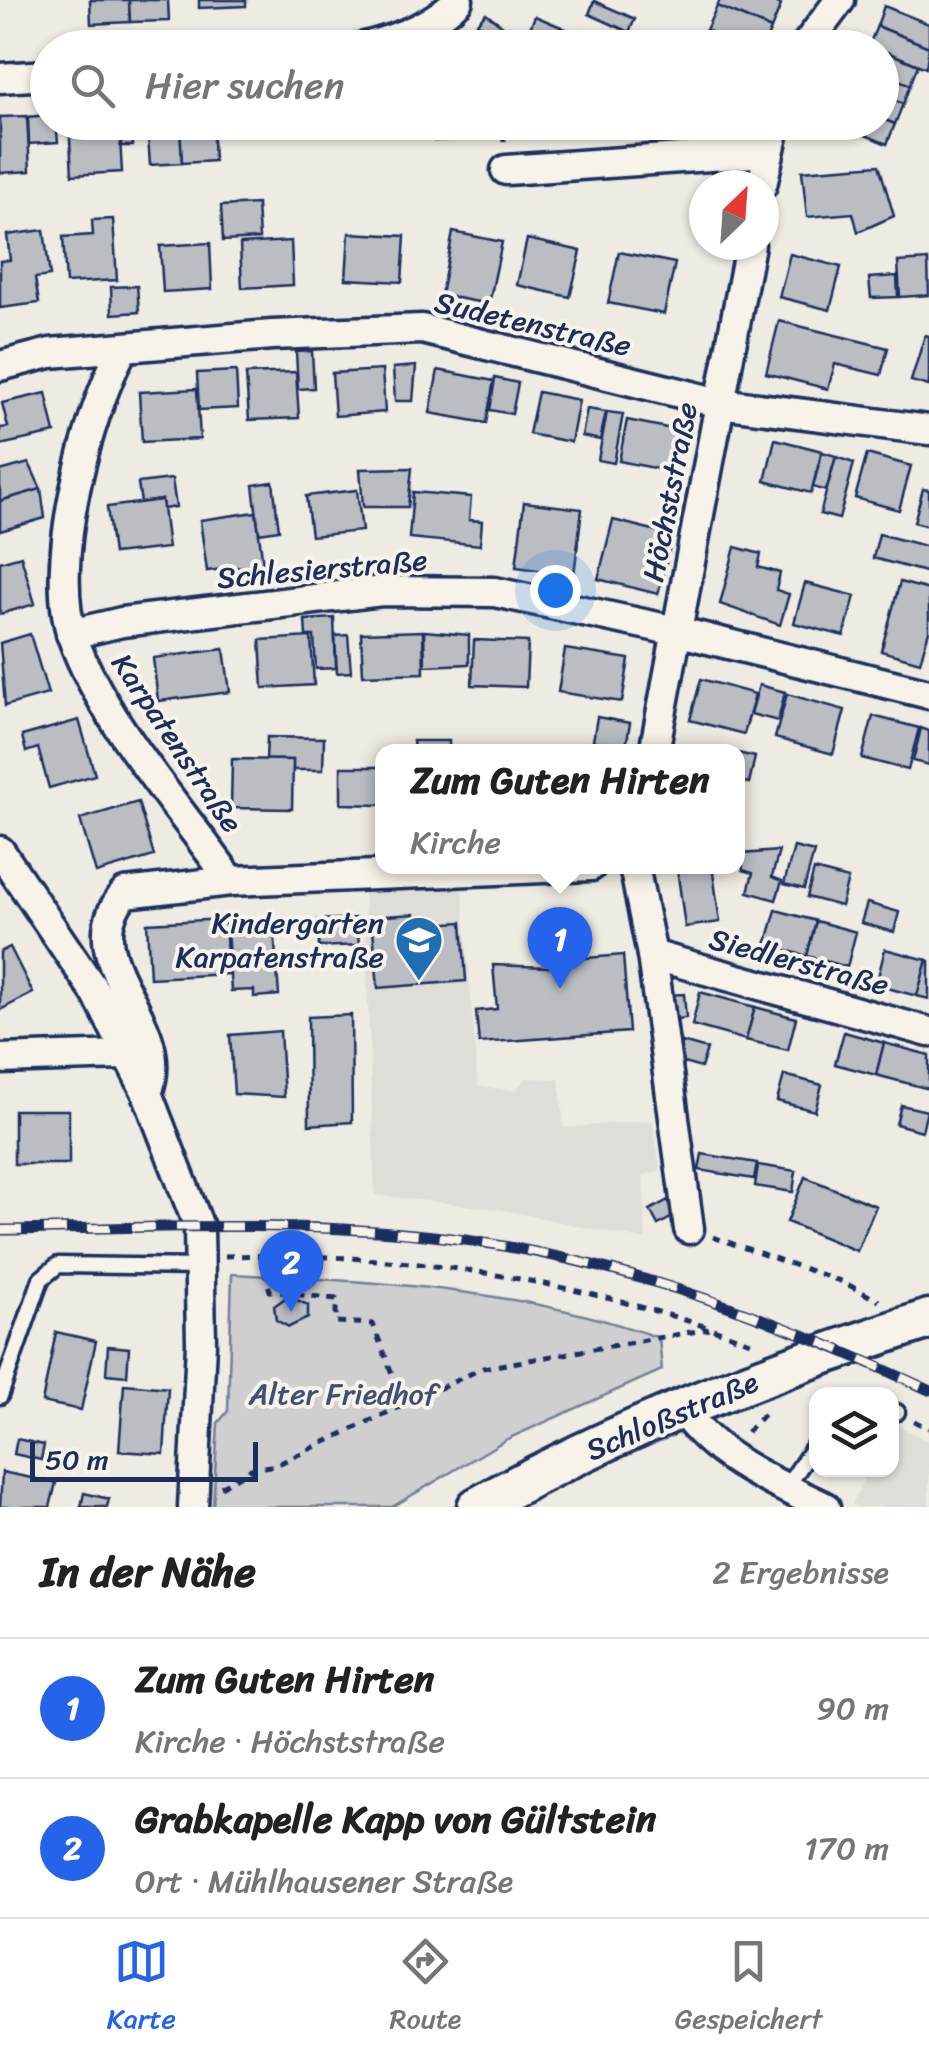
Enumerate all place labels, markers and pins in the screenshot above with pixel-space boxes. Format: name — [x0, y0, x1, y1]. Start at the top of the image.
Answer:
place label: Kindergarten Karpatenstraße — [175, 896, 384, 984]
pin: 1 — [528, 906, 592, 989]
school or university icon: Kindergarten Karpatenstraße — [393, 914, 445, 982]
pin: 2 — [258, 1230, 324, 1312]

